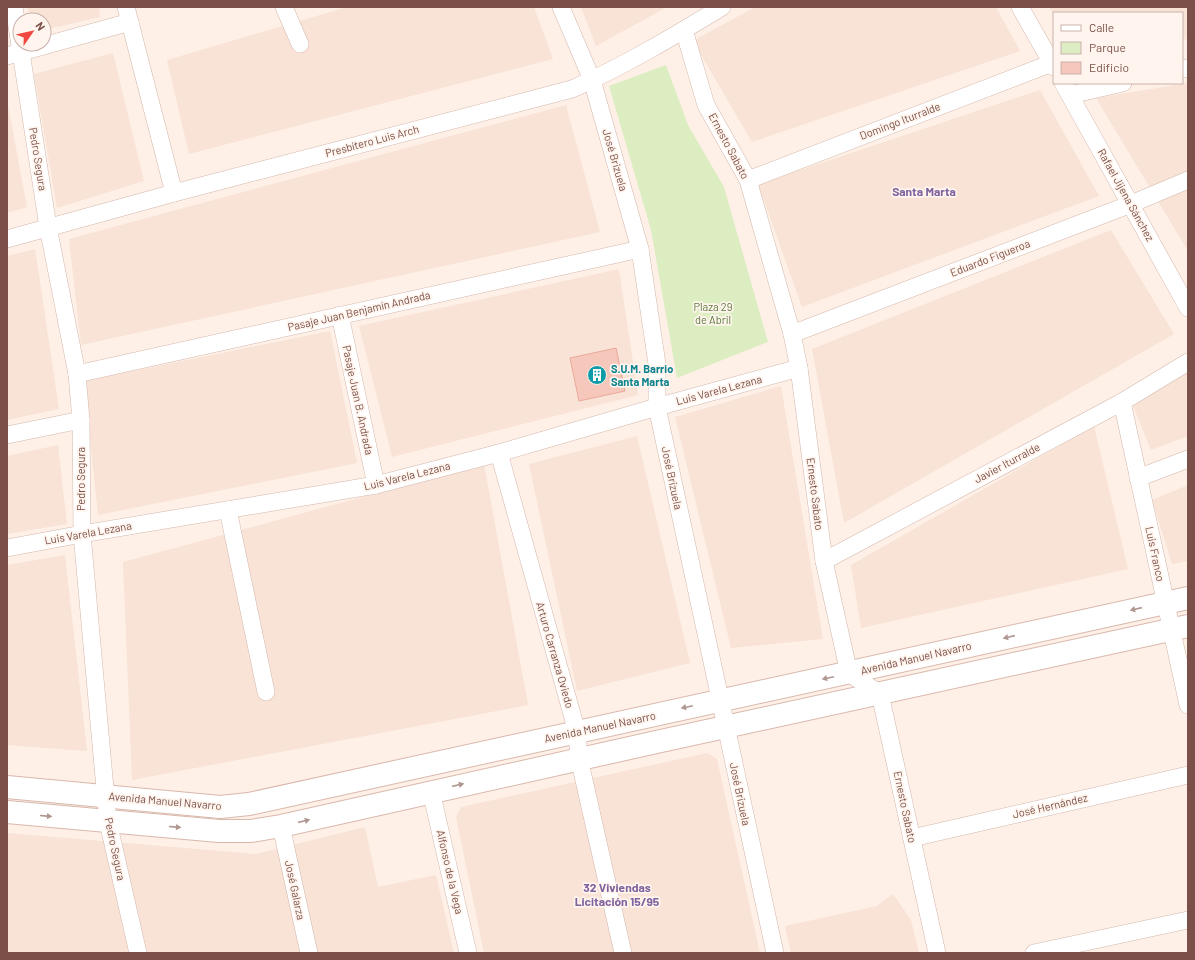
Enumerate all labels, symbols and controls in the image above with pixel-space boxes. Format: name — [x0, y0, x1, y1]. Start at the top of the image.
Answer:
north arrow — [12, 12, 52, 52]
legend — [1053, 12, 1183, 84]
text: N — [33, 19, 48, 33]
text: Calle — [1089, 20, 1114, 34]
text: Parque — [1089, 40, 1126, 54]
text: Edificio — [1089, 60, 1129, 74]
street label: Domingo Iturralde — [858, 99, 942, 142]
street label: Ernesto Sabato — [707, 110, 752, 181]
street label: Presbítero Luis Arch — [324, 122, 420, 159]
street label: Pedro Segura — [27, 126, 50, 192]
street label: José Brizuela — [600, 127, 631, 193]
street label: Rafael Jijena Sánchez — [1096, 146, 1157, 243]
district label: Santa Marta — [892, 184, 956, 198]
street label: Eduardo Figueroa — [948, 236, 1032, 279]
street label: Pasaje Juan Benjamín Andrada — [286, 288, 432, 333]
park label: Plaza 29 de Abril — [693, 300, 733, 326]
street label: Pasaje Juan B. Andrada — [341, 344, 376, 456]
place label: S.U.M. Barrio Santa Marta — [611, 362, 673, 388]
building icon: S.U.M. Barrio Santa Marta — [586, 364, 608, 386]
street label: Luis Varela Lezana — [675, 372, 763, 407]
street label: Javier Iturralde — [972, 440, 1042, 485]
street label: José Brizuela — [659, 445, 686, 511]
street label: Pedro Segura — [74, 447, 87, 511]
street label: Ernesto Sabato — [805, 457, 826, 531]
street label: Luis Varela Lezana — [362, 459, 451, 493]
street label: Luis Varela Lezana — [43, 518, 133, 547]
street label: Luis Franco — [1143, 525, 1168, 582]
street label: Arturo Carranza Oviedo — [534, 600, 577, 710]
one-way arrow — [1130, 606, 1142, 612]
one-way arrow — [1003, 635, 1016, 641]
street label: Avenida Manuel Navarro — [859, 638, 973, 677]
one-way arrow — [822, 675, 834, 681]
one-way arrow — [681, 705, 693, 711]
street label: Avenida Manuel Navarro — [543, 708, 657, 745]
street label: José Brizuela — [727, 761, 754, 827]
street label: Ernesto Sabato — [892, 770, 919, 844]
one-way arrow — [452, 782, 464, 788]
street label: Avenida Manuel Navarro — [108, 789, 222, 812]
street label: José Hernández — [1011, 791, 1089, 820]
one-way arrow — [40, 812, 52, 819]
street label: Pedro Segura — [102, 816, 129, 882]
one-way arrow — [298, 817, 310, 823]
one-way arrow — [169, 824, 181, 831]
street label: Alfonso de la Vega — [435, 829, 466, 915]
street label: José Galarza — [283, 859, 308, 921]
district label: 32 Viviendas Licitación 15/95 — [575, 880, 660, 908]

